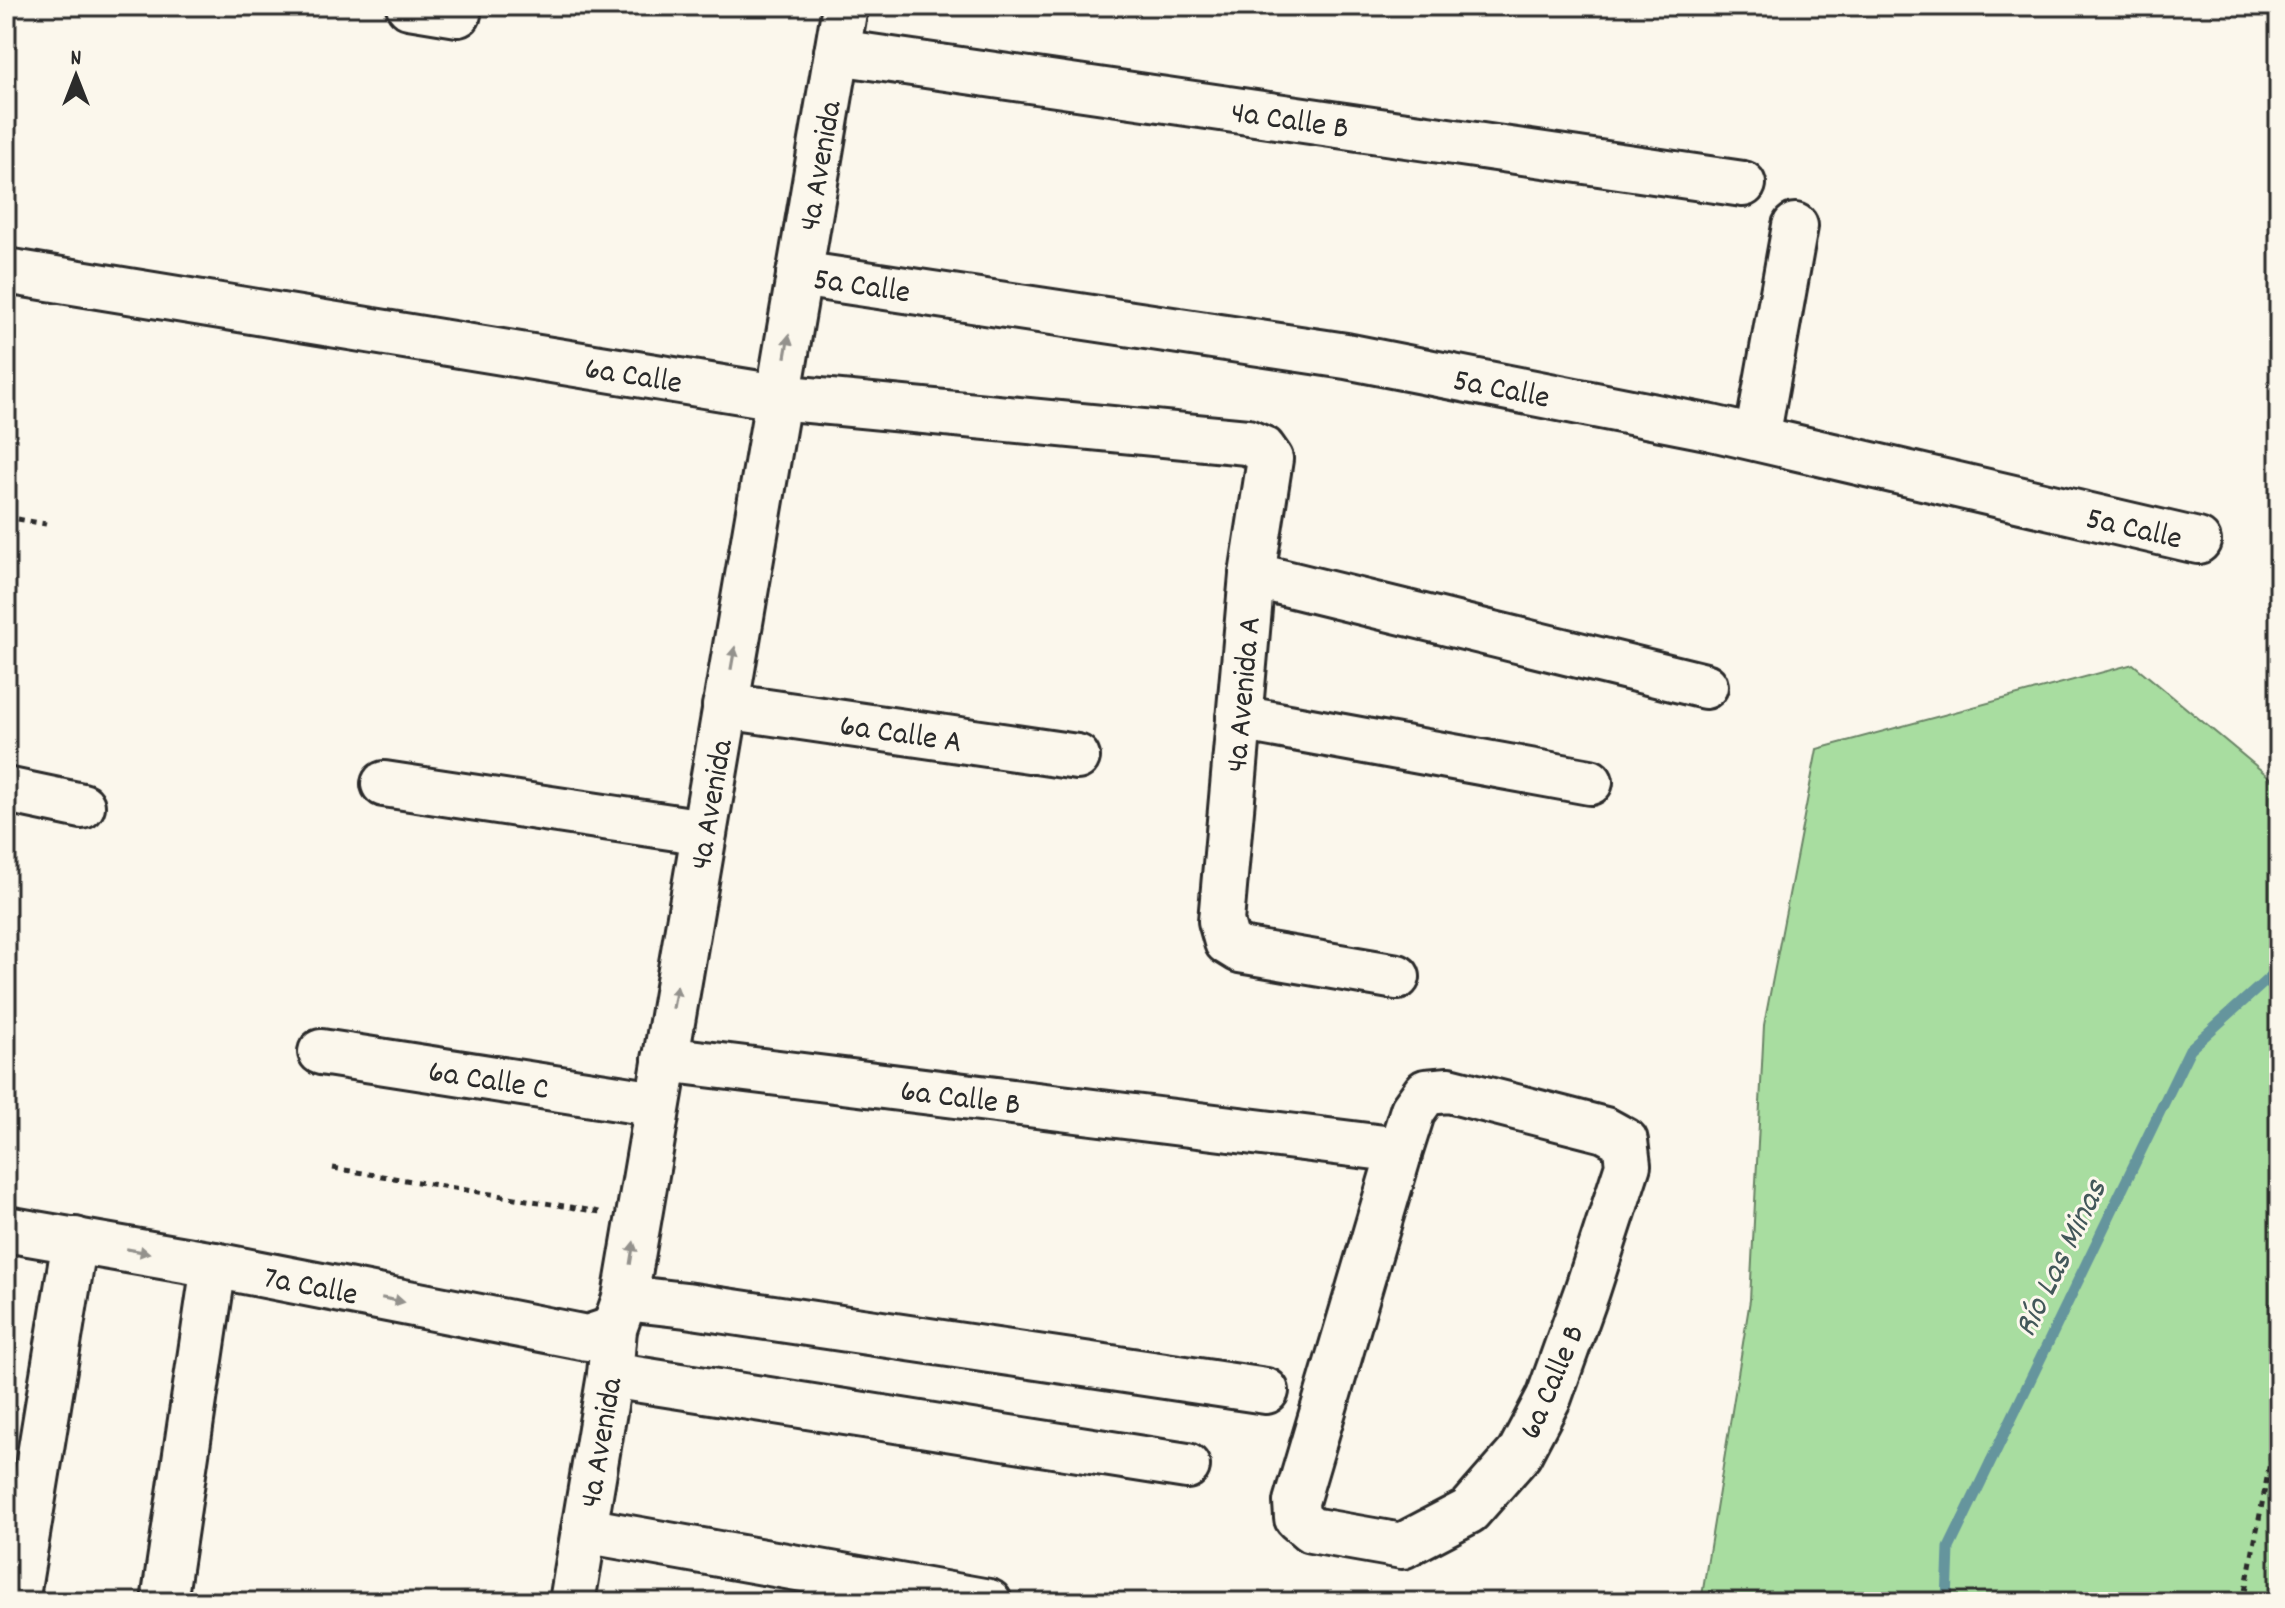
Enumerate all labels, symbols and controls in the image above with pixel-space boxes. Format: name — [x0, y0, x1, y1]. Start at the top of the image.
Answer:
north arrow — [36, 36, 116, 116]
text: N — [71, 44, 82, 75]
street label: 4a Calle B — [1228, 92, 1351, 154]
street label: 4a Avenida — [789, 97, 857, 235]
street label: 5a Calle — [810, 258, 913, 318]
one-way arrow — [781, 333, 793, 358]
street label: 6a Calle — [581, 348, 685, 409]
street label: 5a Calle — [1449, 360, 1553, 424]
street label: 5a Calle — [2081, 498, 2186, 565]
street label: 4a Avenida A — [1216, 615, 1276, 774]
one-way arrow — [728, 645, 740, 670]
street label: 6a Calle A — [836, 705, 965, 768]
street label: 4a Avenida — [680, 736, 748, 874]
one-way arrow — [670, 984, 682, 1009]
street label: 6a Calle C — [425, 1051, 552, 1115]
street label: 6a Calle B — [897, 1070, 1023, 1131]
water label: Río Las Minas — [2004, 1171, 2123, 1346]
one-way arrow — [626, 1240, 639, 1265]
one-way arrow — [126, 1246, 151, 1258]
street label: 7a Calle — [259, 1257, 361, 1321]
one-way arrow — [381, 1294, 406, 1307]
street label: 6a Calle B — [1510, 1318, 1599, 1447]
street label: 4a Avenida — [570, 1374, 637, 1512]

